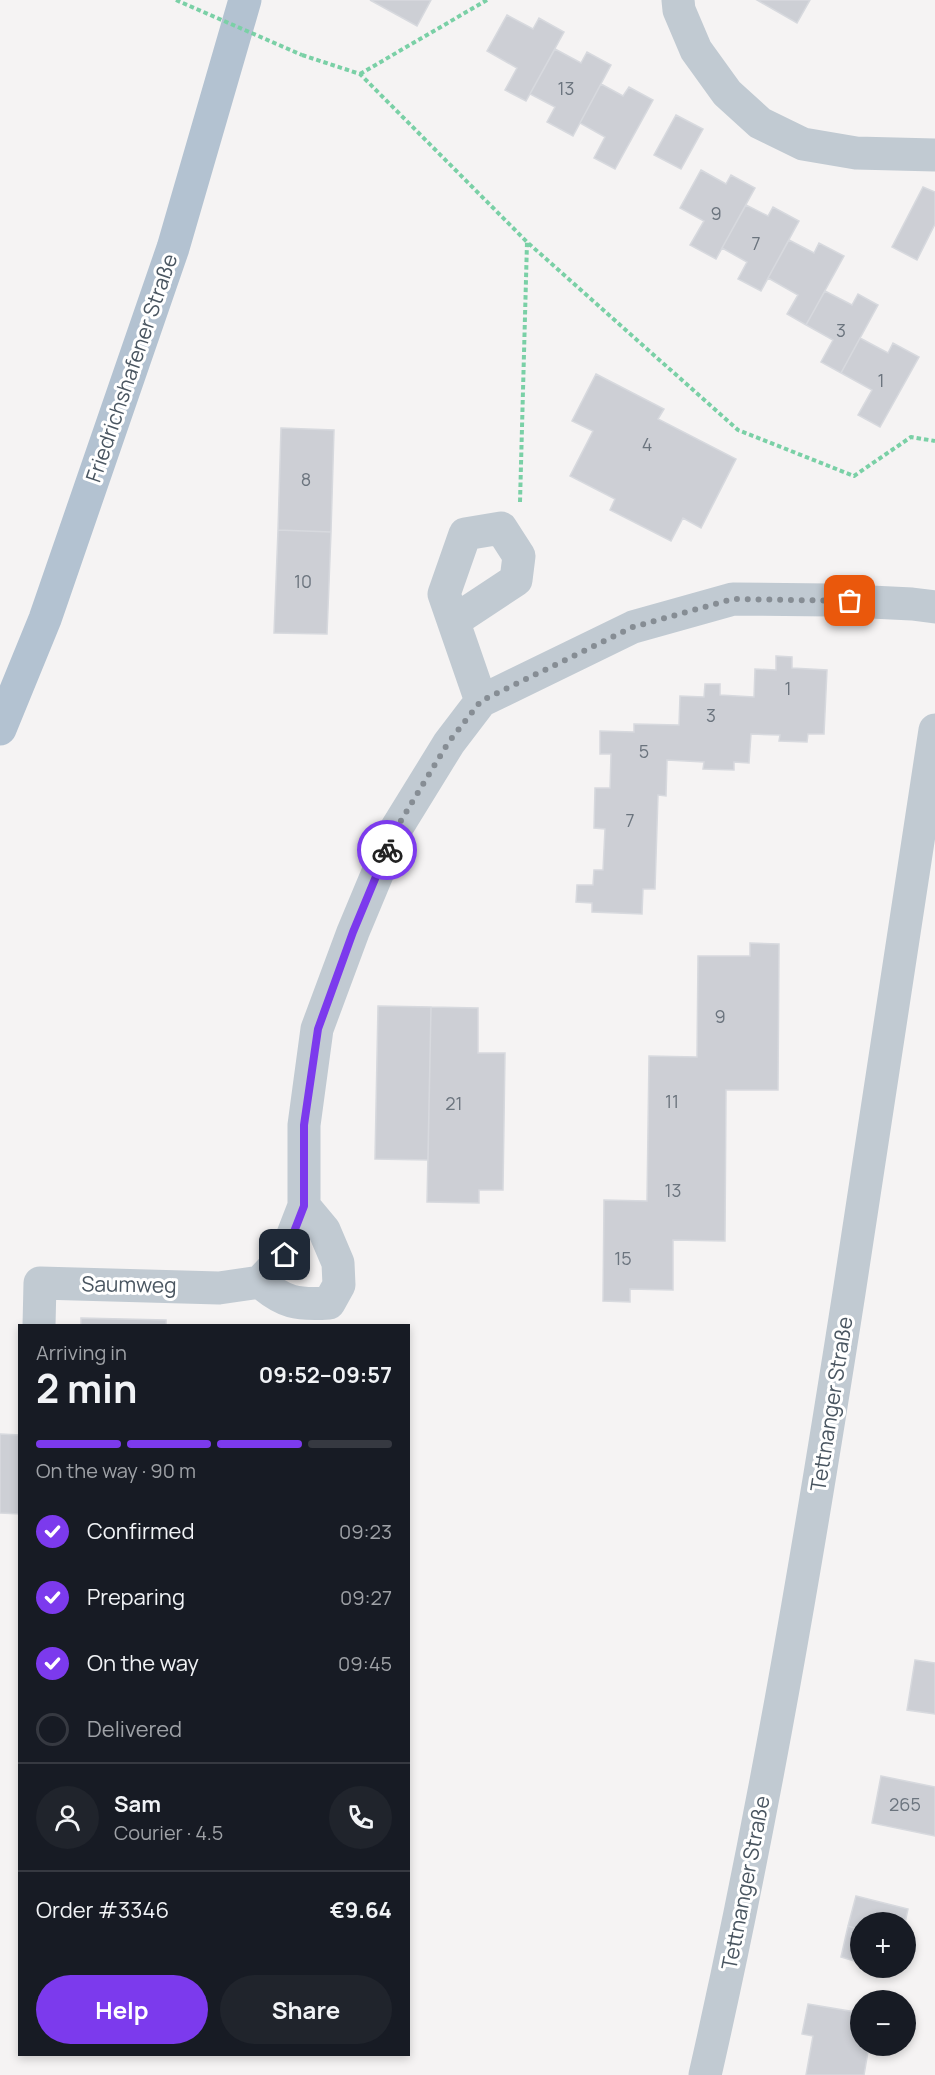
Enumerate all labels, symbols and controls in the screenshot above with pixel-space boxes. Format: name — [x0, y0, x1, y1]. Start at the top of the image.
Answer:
house number: 13 — [558, 76, 574, 100]
house number: 9 — [710, 201, 722, 225]
house number: 7 — [751, 231, 761, 255]
street label: Friedrichshafener Straße — [79, 250, 183, 486]
house number: 3 — [836, 318, 846, 342]
house number: 1 — [877, 368, 885, 392]
house number: 4 — [642, 432, 652, 456]
house number: 8 — [301, 467, 311, 491]
house number: 10 — [294, 569, 312, 593]
pin — [824, 575, 875, 626]
icon: bag — [833, 584, 866, 617]
house number: 1 — [784, 676, 792, 700]
house number: 3 — [706, 703, 716, 727]
house number: 5 — [639, 739, 649, 763]
house number: 7 — [625, 808, 635, 832]
courier — [357, 820, 417, 880]
icon: bike — [371, 834, 404, 867]
house number: 9 — [714, 1004, 726, 1028]
house number: 11 — [665, 1089, 679, 1113]
house number: 21 — [445, 1091, 463, 1115]
house number: 13 — [665, 1178, 681, 1202]
pin — [259, 1229, 310, 1280]
icon: home — [268, 1238, 301, 1271]
house number: 15 — [614, 1246, 632, 1270]
street label: Saumweg — [81, 1269, 177, 1299]
street label: Tettnanger Straße — [803, 1314, 859, 1493]
text: Arriving in — [36, 1339, 127, 1366]
text: 09:52–09:57 — [259, 1360, 392, 1390]
text: 2 min — [36, 1361, 137, 1415]
text: On the way · 90 m — [36, 1457, 196, 1484]
icon: check — [36, 1515, 69, 1548]
text: Confirmed — [87, 1516, 195, 1546]
text: 09:23 — [339, 1518, 392, 1545]
icon: check — [36, 1581, 69, 1614]
text: Preparing — [87, 1582, 185, 1612]
text: 09:27 — [340, 1584, 392, 1611]
icon: check — [36, 1647, 69, 1680]
text: On the way — [87, 1648, 199, 1678]
text: 09:45 — [338, 1650, 392, 1677]
text: Delivered — [87, 1714, 182, 1744]
button: person — [36, 1786, 99, 1849]
button: phone — [329, 1786, 392, 1849]
text: Sam — [114, 1789, 161, 1819]
house number: 265 — [889, 1792, 921, 1816]
street label: Tettnanger Straße — [714, 1793, 776, 1972]
text: Courier · 4.5 — [114, 1819, 223, 1846]
text: Order #3346 — [36, 1895, 169, 1925]
text: €9.64 — [330, 1895, 392, 1925]
map controls — [850, 1912, 916, 2056]
button: + — [850, 1912, 916, 1978]
button: Help — [36, 1975, 208, 2044]
button: Share — [220, 1975, 392, 2044]
button: − — [850, 1990, 916, 2056]

